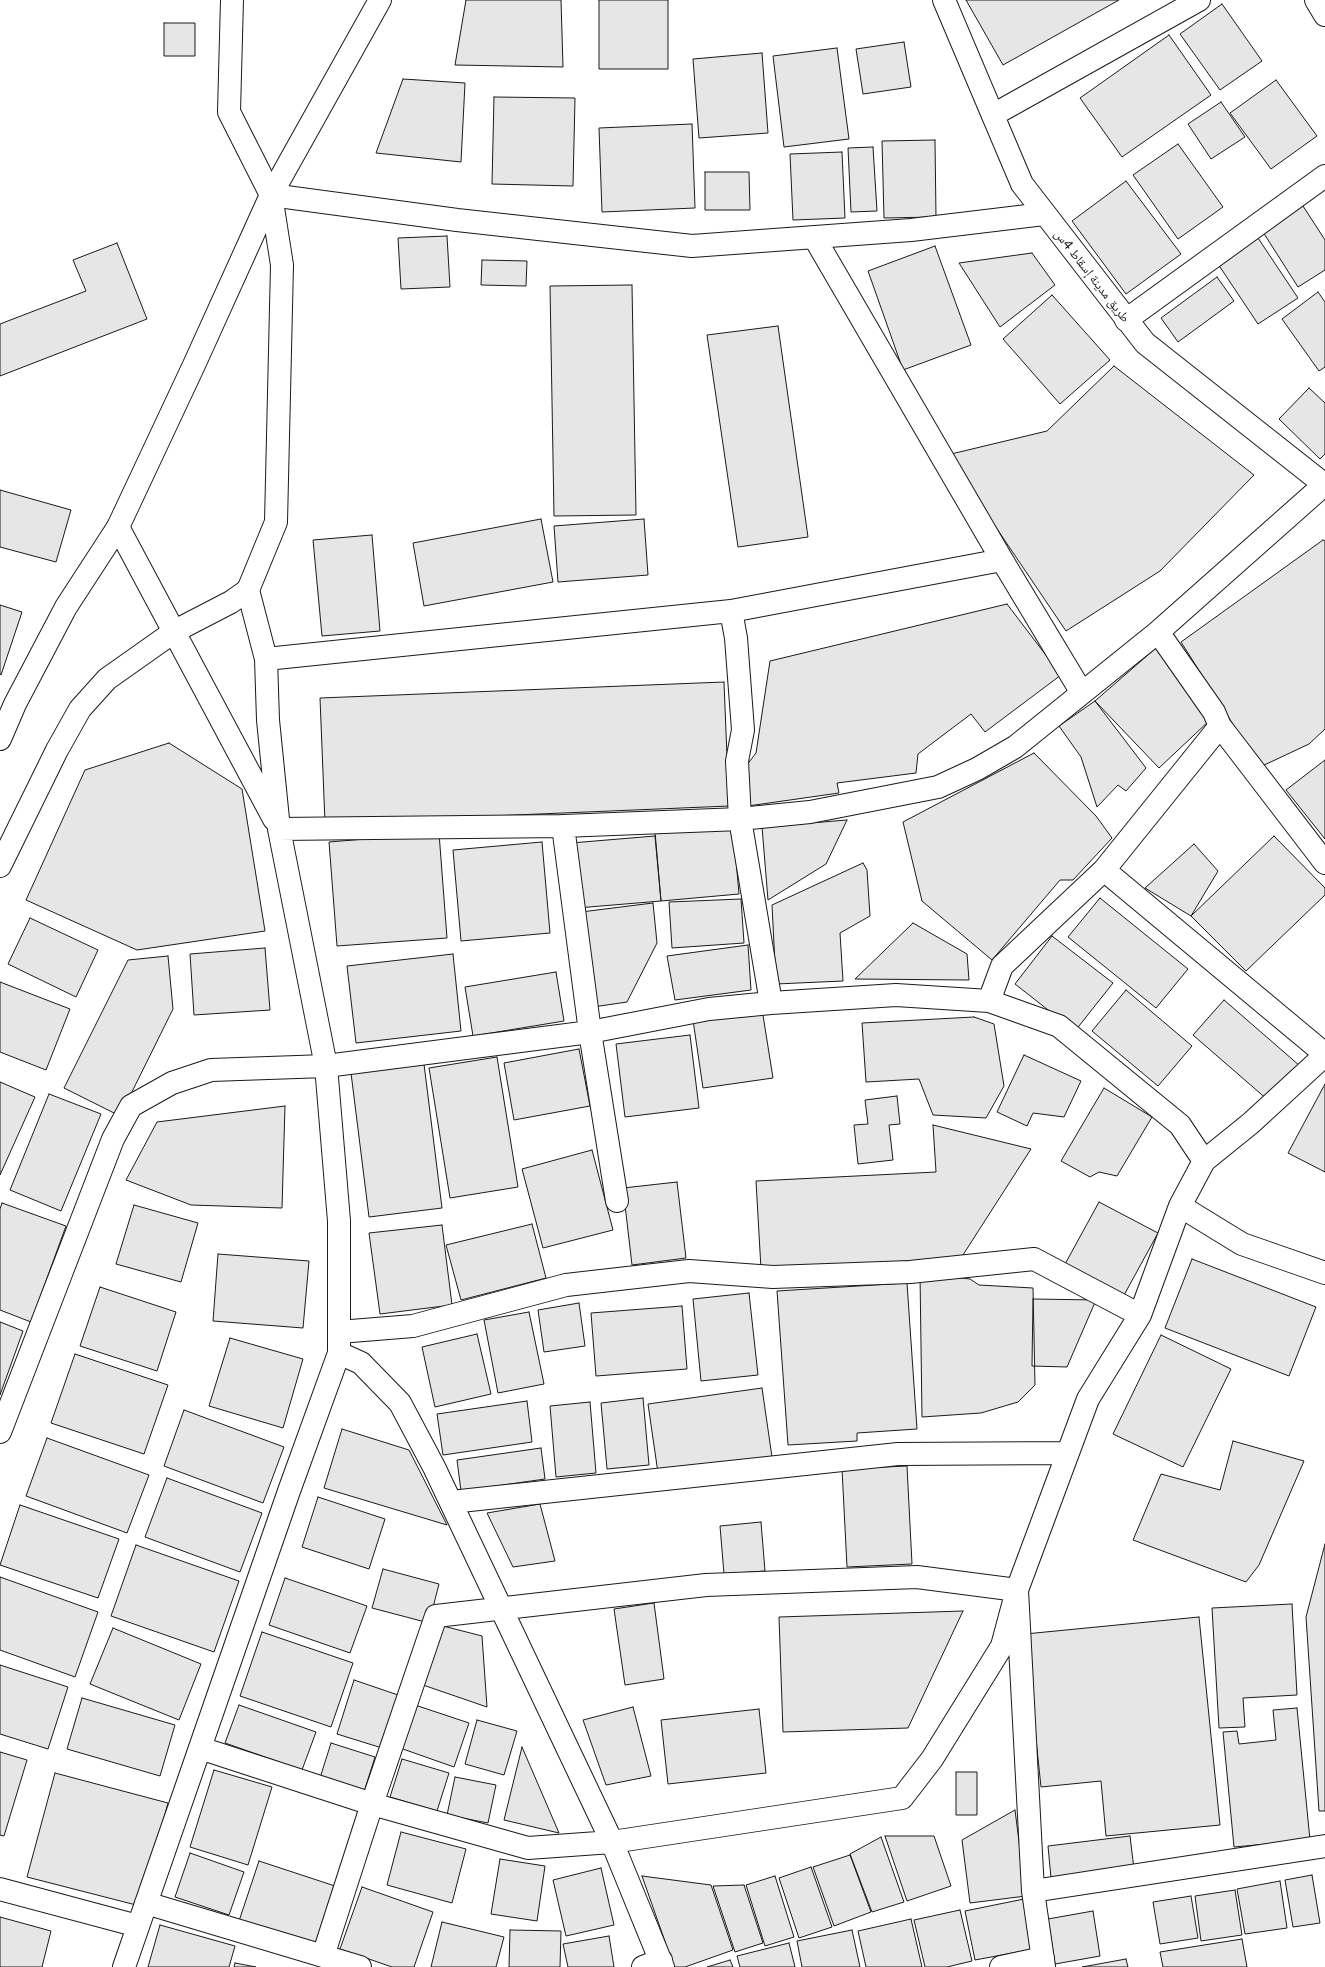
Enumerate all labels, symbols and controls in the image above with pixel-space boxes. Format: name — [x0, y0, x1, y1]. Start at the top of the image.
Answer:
street label: طريق مدينة إسقاط 4س — [1051, 226, 1133, 326]

